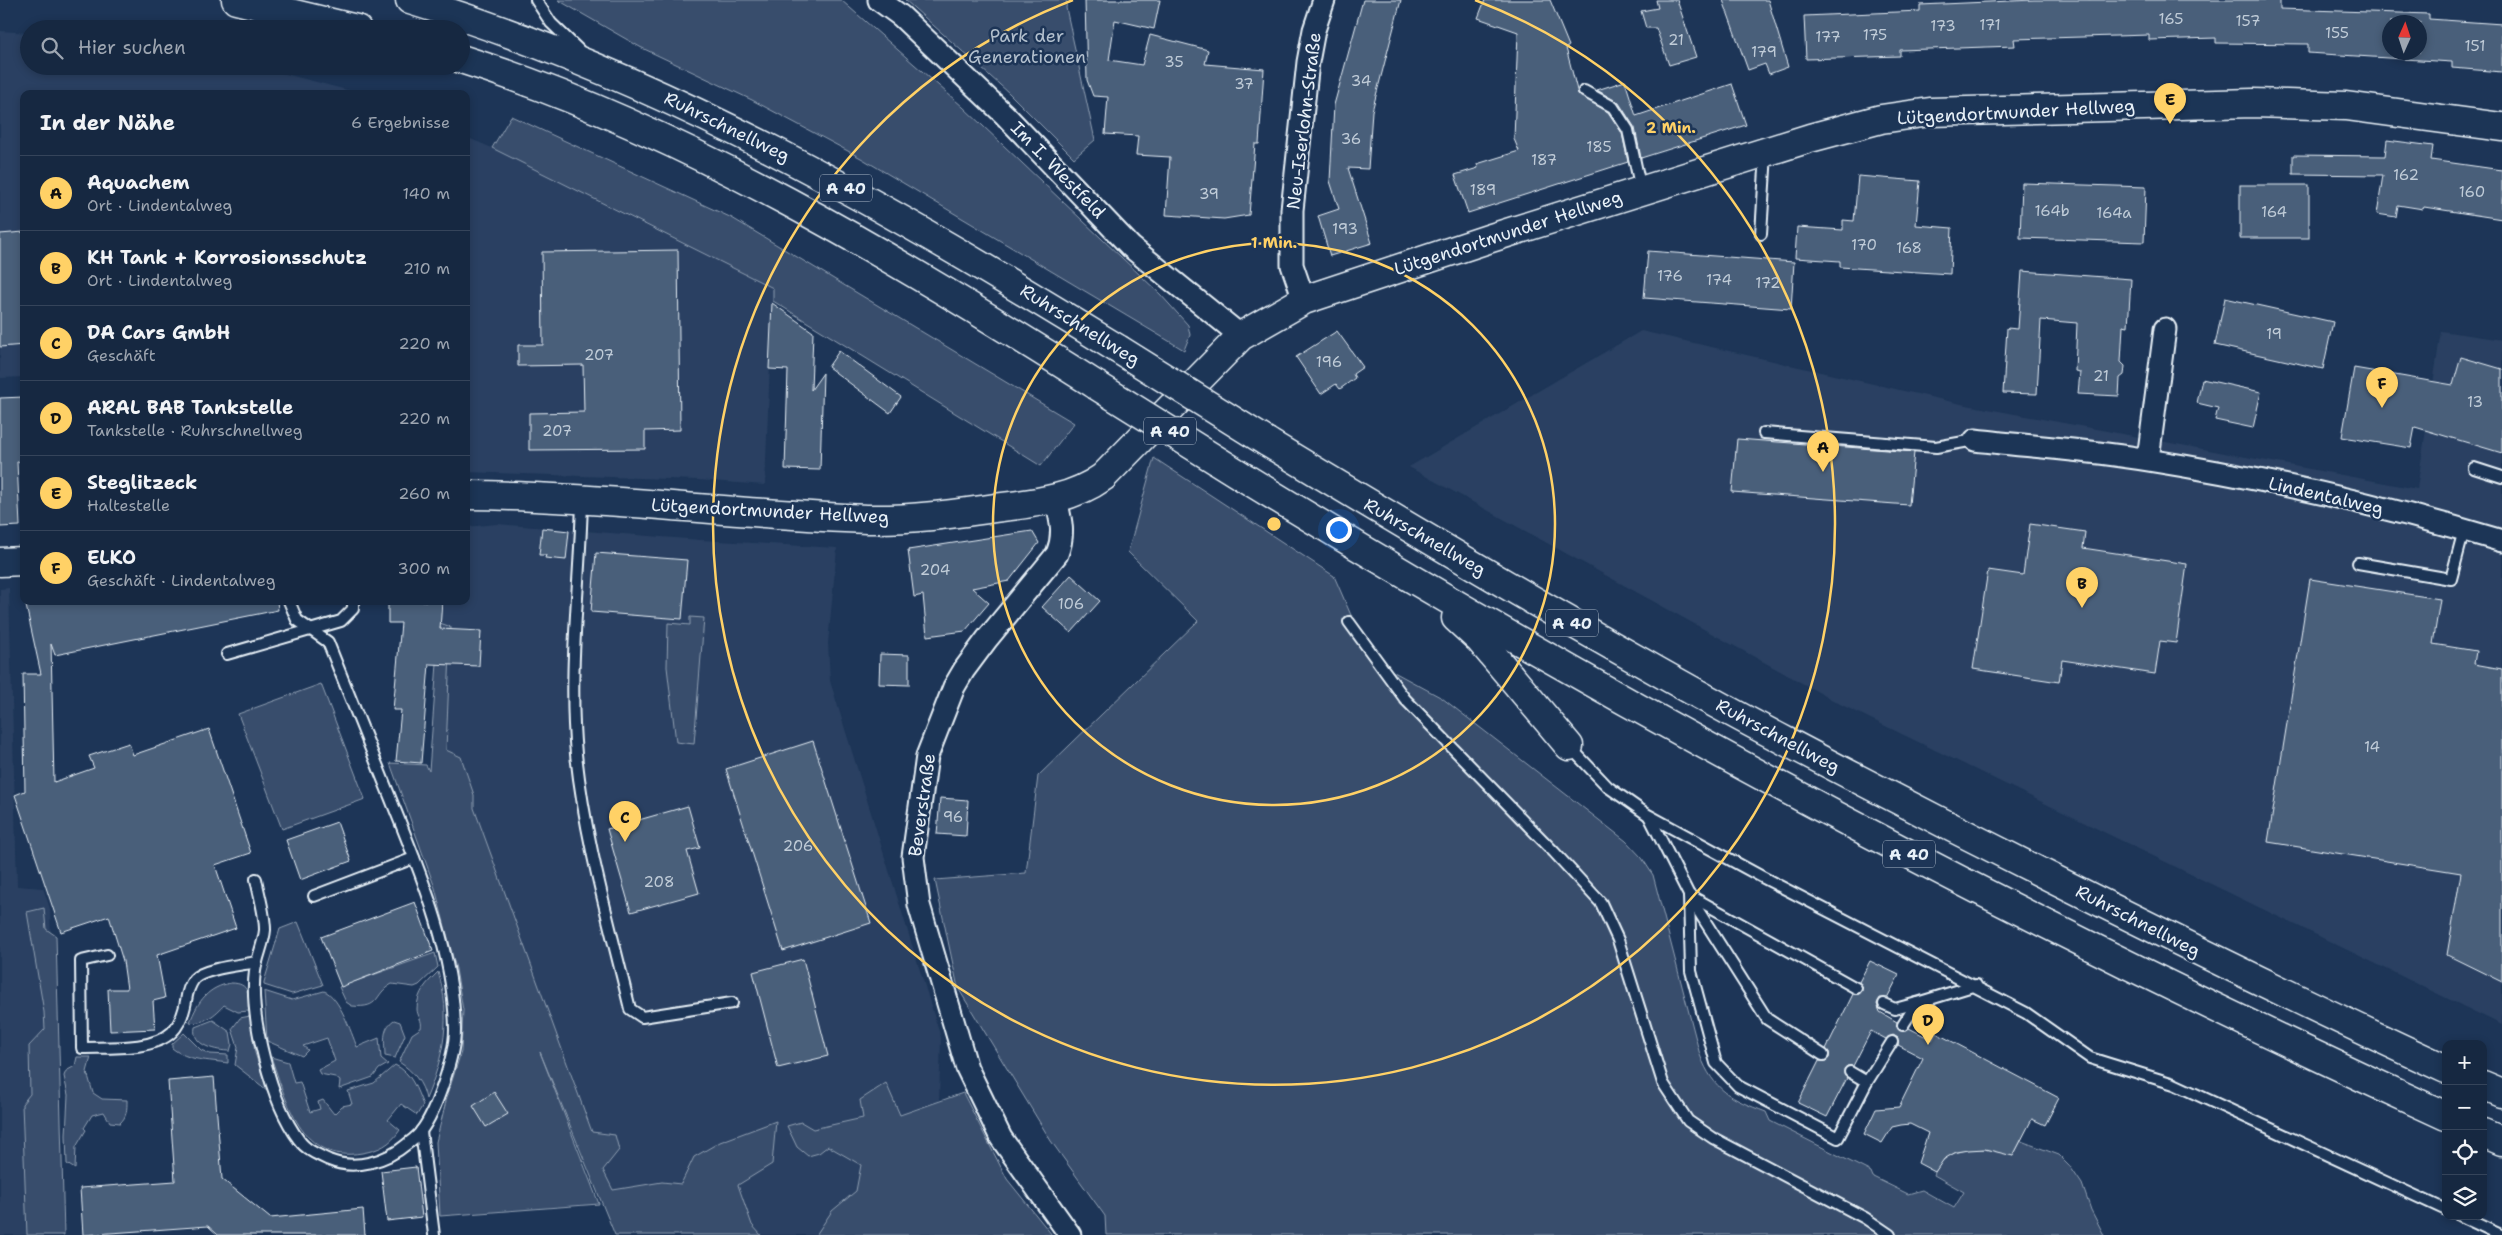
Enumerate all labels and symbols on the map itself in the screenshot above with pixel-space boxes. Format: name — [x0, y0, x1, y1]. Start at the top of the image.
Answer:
house number: 165 — [2159, 9, 2183, 29]
house number: 157 — [2236, 11, 2260, 31]
house number: 171 — [1979, 15, 2001, 35]
north arrow — [2382, 15, 2427, 60]
house number: 173 — [1930, 16, 1956, 36]
house number: 155 — [2325, 23, 2349, 43]
park label: Park der Generationen — [968, 24, 1086, 69]
house number: 175 — [1863, 25, 1887, 45]
house number: 177 — [1815, 27, 1841, 47]
house number: 21 — [1668, 30, 1684, 50]
street label: Neu-Iserlohn-Straße — [1281, 31, 1327, 211]
house number: 151 — [2465, 36, 2485, 56]
house number: 179 — [1751, 42, 1777, 62]
house number: 35 — [1164, 52, 1184, 72]
house number: 34 — [1351, 71, 1371, 91]
house number: 37 — [1234, 74, 1254, 94]
pin: E — [2154, 83, 2186, 124]
street label: Ruhrschnellweg — [660, 86, 794, 168]
street label: Lütgendortmunder Hellweg — [1896, 94, 2136, 130]
street label: Im I. Westfeld — [1005, 116, 1111, 224]
text: 2 Min. — [1646, 118, 1696, 138]
house number: 36 — [1341, 129, 1361, 149]
house number: 185 — [1586, 137, 1612, 157]
house number: 187 — [1531, 150, 1557, 170]
house number: 162 — [2393, 165, 2419, 185]
road number: A 40 — [820, 174, 872, 202]
house number: 189 — [1470, 180, 1496, 200]
house number: 160 — [2459, 182, 2485, 202]
house number: 39 — [1199, 184, 1219, 204]
street label: Lütgendortmunder Hellweg — [1391, 185, 1625, 281]
house number: 164b — [2034, 201, 2070, 221]
house number: 164 — [2261, 202, 2287, 222]
house number: 164a — [2096, 203, 2132, 223]
house number: 193 — [1332, 219, 1358, 239]
text: 1 Min. — [1251, 233, 1297, 253]
house number: 170 — [1851, 235, 1877, 255]
house number: 168 — [1896, 238, 1922, 258]
house number: 176 — [1657, 266, 1683, 286]
house number: 174 — [1706, 270, 1732, 290]
house number: 172 — [1755, 273, 1781, 293]
street label: Ruhrschnellweg — [1015, 278, 1145, 372]
house number: 19 — [2266, 324, 2282, 344]
house number: 207 — [584, 345, 614, 365]
house number: 196 — [1316, 352, 1342, 372]
house number: 21 — [2093, 366, 2109, 386]
pin: F — [2366, 367, 2398, 408]
house number: 13 — [2467, 392, 2483, 412]
road number: A 40 — [1144, 418, 1196, 444]
house number: 207 — [542, 421, 572, 441]
pin: A — [1807, 431, 1839, 472]
street label: Lindentalweg — [2266, 471, 2386, 521]
street label: Ruhrschnellweg — [1360, 492, 1490, 582]
street label: Lütgendortmunder Hellweg — [650, 493, 890, 529]
centre of rings — [1265, 515, 1283, 533]
your location — [1326, 517, 1352, 543]
house number: 204 — [920, 560, 950, 580]
pin: B — [2066, 567, 2098, 608]
house number: 106 — [1058, 594, 1084, 614]
road number: A 40 — [1546, 610, 1598, 636]
street label: Ruhrschnellweg — [1712, 693, 1844, 779]
house number: 14 — [2364, 737, 2380, 757]
street label: Beverstraße — [903, 752, 941, 858]
pin: C — [609, 801, 641, 842]
house number: 96 — [943, 807, 963, 827]
house number: 206 — [783, 836, 813, 856]
road number: A 40 — [1883, 841, 1935, 868]
house number: 208 — [644, 872, 674, 892]
street label: Ruhrschnellweg — [2071, 879, 2205, 963]
pin: D — [1912, 1004, 1944, 1045]

